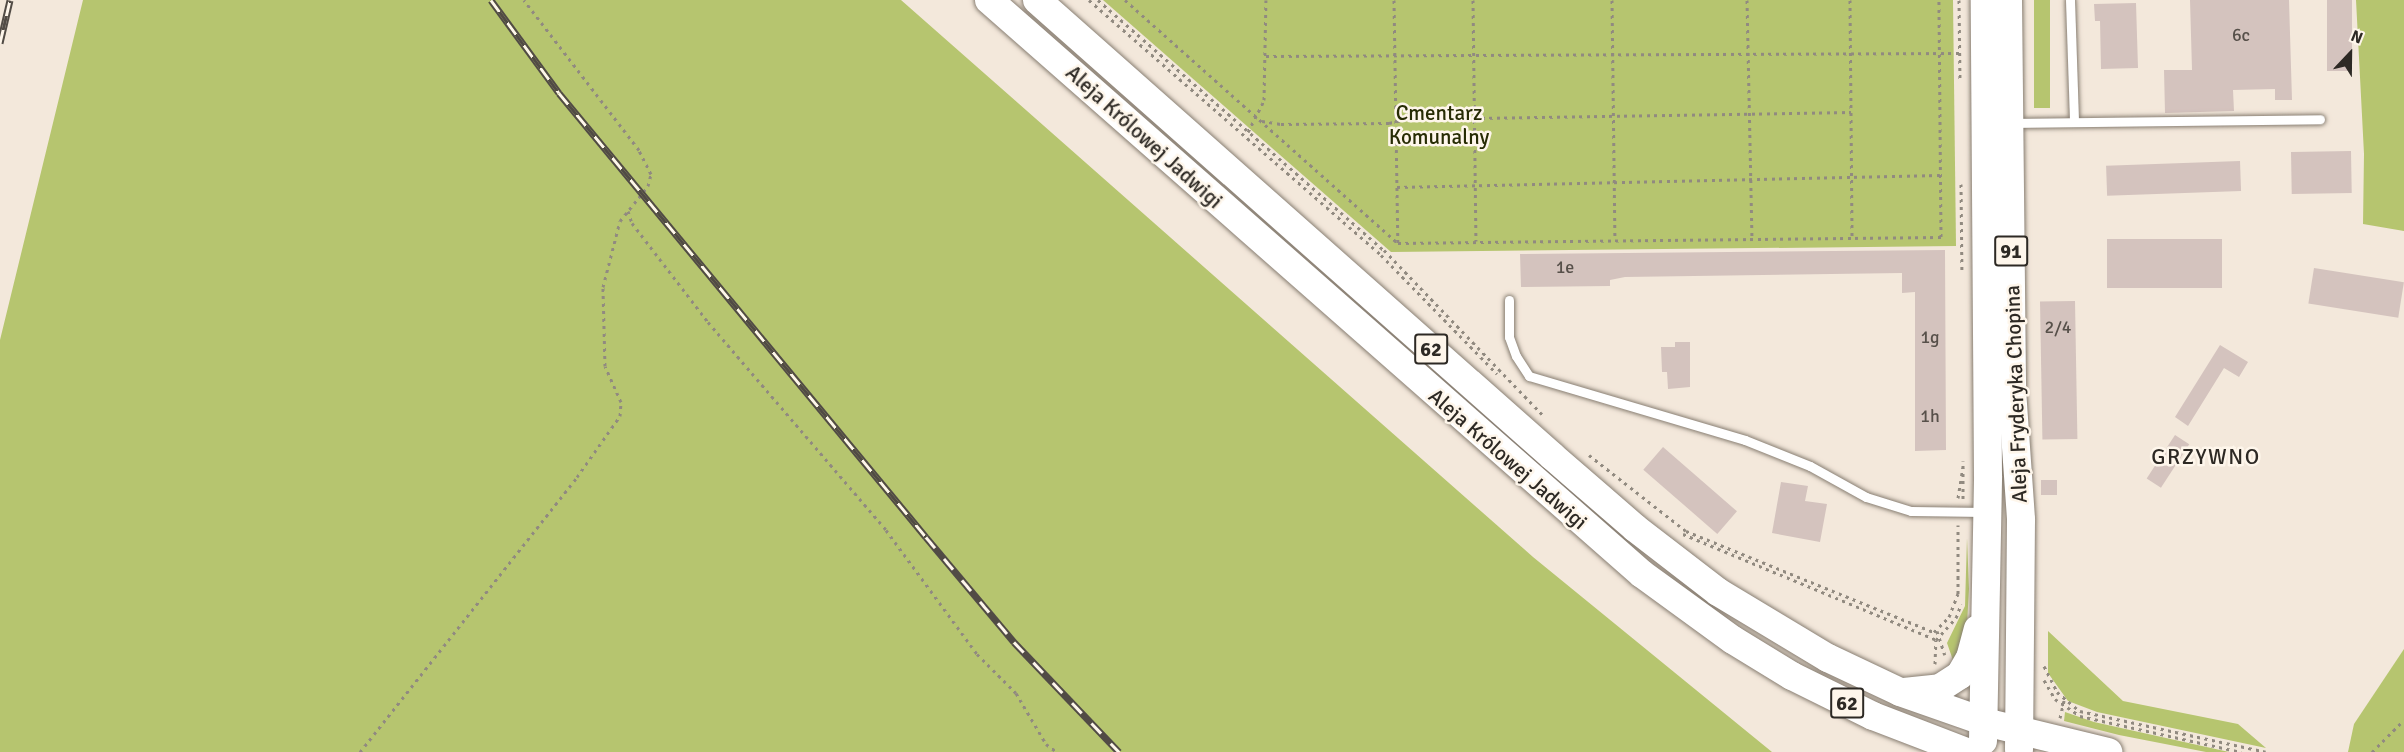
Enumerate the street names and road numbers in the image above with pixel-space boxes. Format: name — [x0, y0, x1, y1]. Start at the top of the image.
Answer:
street label: Aleja Królowej Jadwigi — [1061, 60, 1227, 214]
road number: 91 — [1993, 234, 2029, 268]
street label: Aleja Fryderyka Chopina — [2000, 285, 2032, 503]
road number: 62 — [1413, 332, 1449, 366]
street label: Aleja Królowej Jadwigi — [1424, 383, 1592, 535]
road number: 62 — [1829, 686, 1865, 720]

